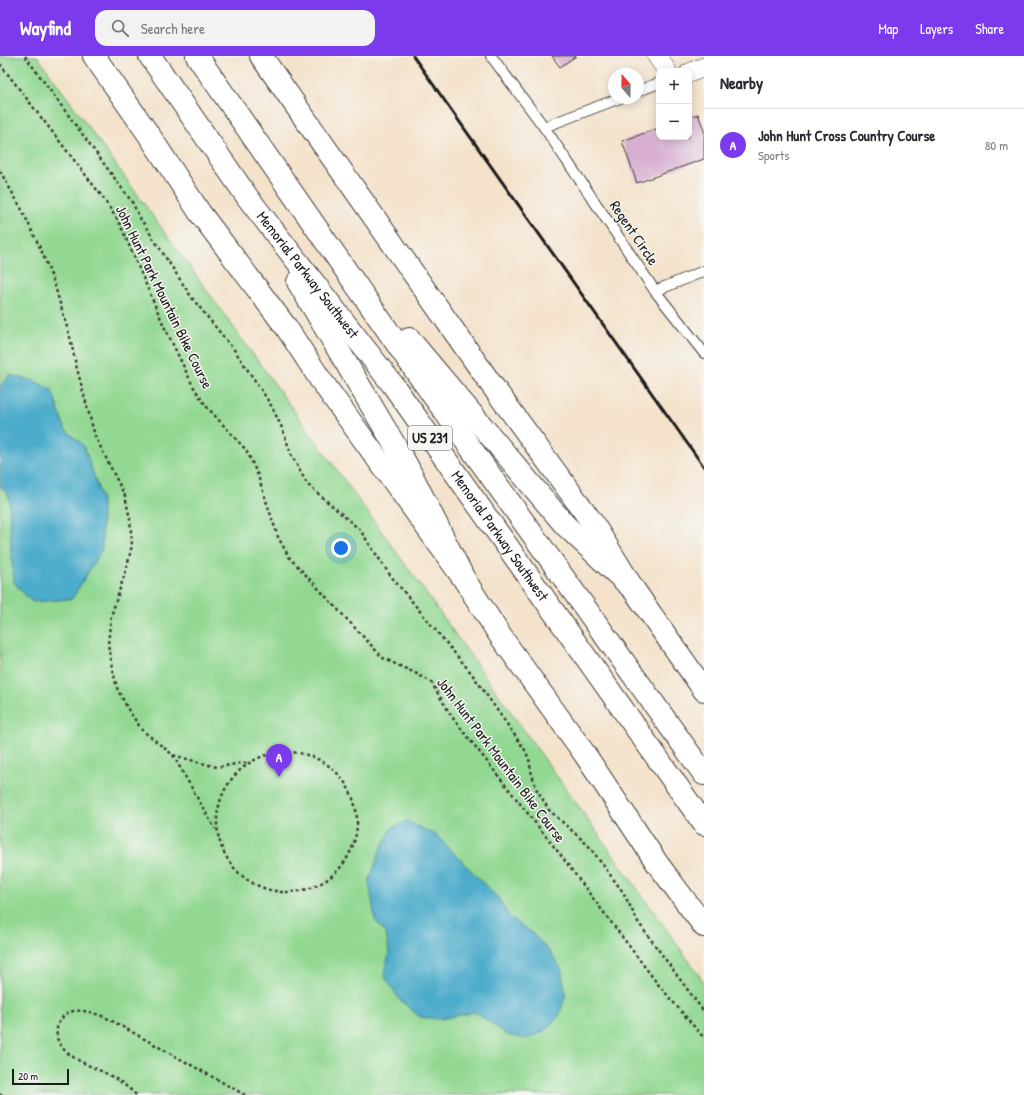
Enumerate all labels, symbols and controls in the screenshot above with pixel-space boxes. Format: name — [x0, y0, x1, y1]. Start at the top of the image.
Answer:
search box — [95, 10, 375, 46]
text: Wayfind — [20, 15, 71, 41]
icon: search — [109, 17, 131, 39]
text: Search here — [141, 18, 205, 39]
text: Map — [878, 19, 898, 38]
text: Layers — [920, 19, 953, 38]
text: Share — [975, 19, 1004, 38]
north arrow — [608, 68, 644, 104]
map controls — [656, 68, 692, 140]
button: + — [656, 68, 692, 104]
text: Nearby — [720, 71, 763, 94]
button: − — [656, 104, 692, 140]
text: John Hunt Cross Country Course — [758, 125, 935, 146]
text: A — [730, 136, 736, 154]
text: 80 m — [985, 136, 1008, 154]
text: Sports — [758, 146, 789, 164]
street label: Regent Circle — [605, 196, 664, 269]
street label: John Hunt Park Mountain Bike Course — [111, 201, 218, 392]
street label: Memorial Parkway Southwest — [252, 207, 365, 343]
road number: US 231 — [408, 426, 452, 450]
street label: Memorial Parkway Southwest — [447, 466, 554, 606]
your location — [331, 538, 351, 558]
street label: John Hunt Park Mountain Bike Course — [432, 673, 571, 847]
pin: A — [266, 744, 292, 777]
scale bar — [12, 1067, 69, 1086]
text: 20 m — [18, 1069, 38, 1083]

